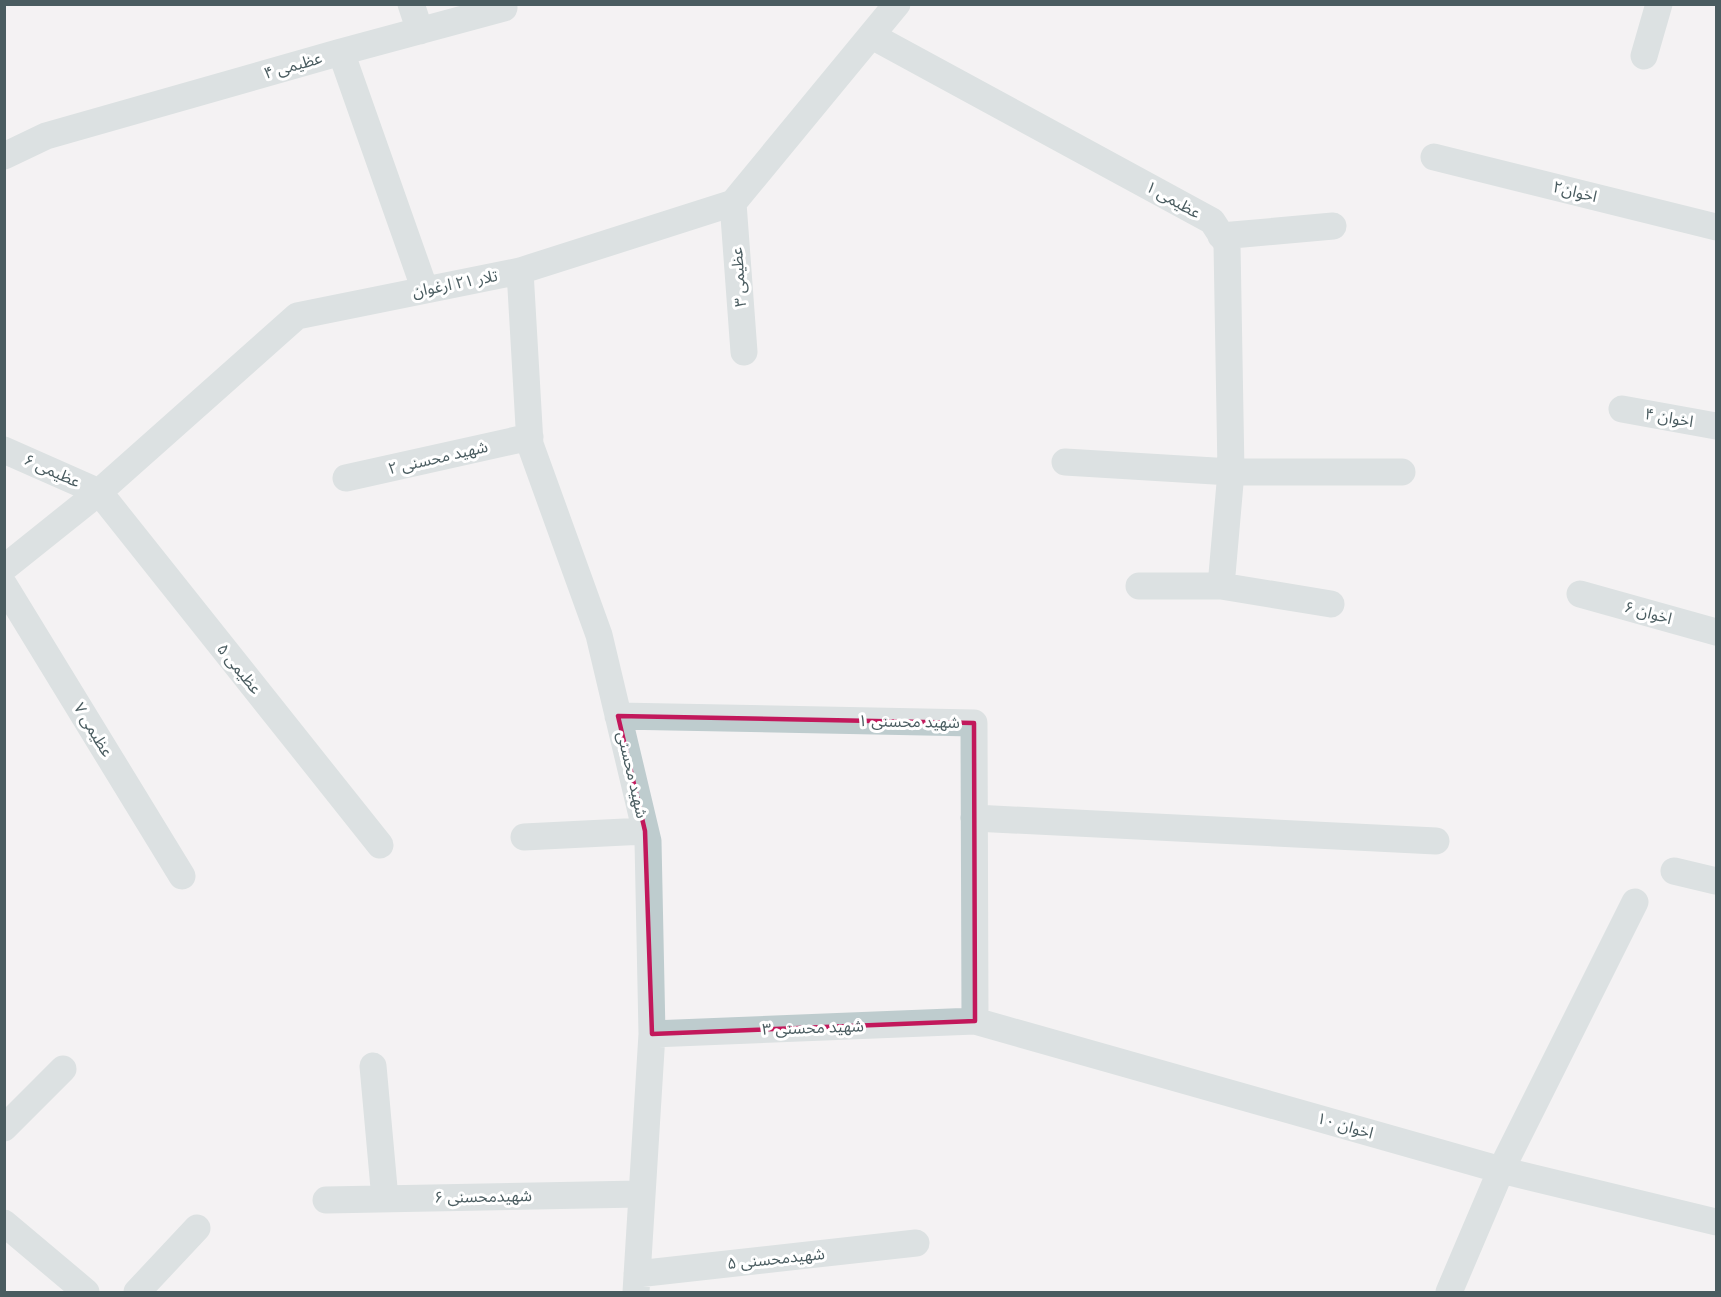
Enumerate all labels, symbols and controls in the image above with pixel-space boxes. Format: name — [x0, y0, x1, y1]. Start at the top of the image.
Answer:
street label: عظیمی ۴ — [261, 47, 325, 85]
street label: عظیمی ۱ — [1142, 176, 1204, 224]
street label: اخوان۲ — [1551, 176, 1599, 208]
street label: عظیمی ۳ — [726, 246, 752, 308]
street label: تلار ۲۱ ارغوان — [410, 265, 500, 303]
street label: اخوان ۴ — [1643, 403, 1695, 433]
street label: شهید محسنی ۲ — [386, 436, 490, 480]
street label: عظیمی ۶ — [20, 449, 84, 493]
street label: اخوان ۶ — [1622, 596, 1674, 630]
street label: عظیمی ۵ — [212, 639, 266, 699]
street label: عظیمی ۷ — [68, 699, 118, 761]
street label: شهید محسنی ۱ — [858, 710, 960, 734]
street label: شهید محسنی — [611, 729, 653, 821]
street label: شهید محسنی ۳ — [762, 1015, 864, 1041]
street label: اخوان ۱۰ — [1314, 1107, 1376, 1145]
street label: شهیدمحسنی ۶ — [434, 1185, 532, 1209]
street label: شهیدمحسنی ۵ — [726, 1243, 826, 1275]

